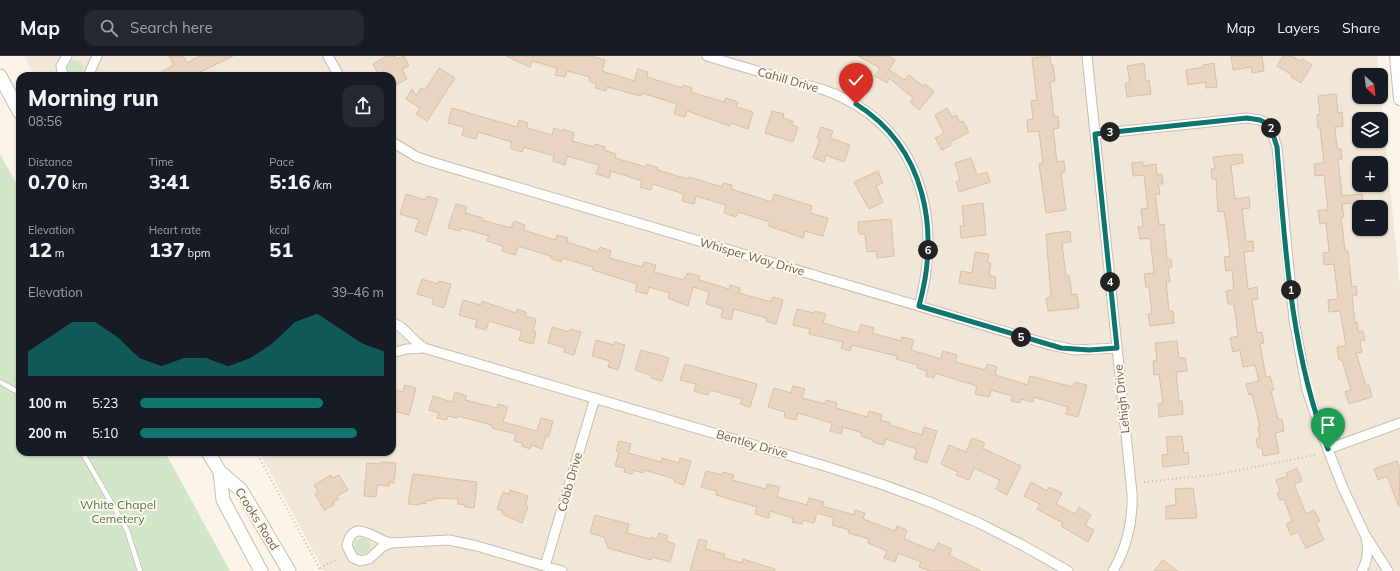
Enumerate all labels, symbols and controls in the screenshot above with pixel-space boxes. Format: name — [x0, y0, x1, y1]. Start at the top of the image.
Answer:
search box — [84, 10, 364, 46]
text: Map — [20, 16, 60, 40]
icon: search — [98, 17, 120, 39]
text: Search here — [130, 18, 213, 37]
text: Map — [1226, 19, 1255, 37]
text: Layers — [1277, 19, 1320, 37]
text: Share — [1342, 19, 1380, 37]
pin — [839, 63, 873, 104]
street label: Cahill Drive — [756, 64, 820, 95]
north arrow — [1352, 68, 1388, 104]
map controls — [1352, 68, 1388, 236]
icon: check — [845, 69, 867, 91]
text: Morning run — [28, 84, 159, 112]
button: share — [342, 85, 384, 127]
button: layers — [1352, 112, 1388, 148]
text: 08:56 — [28, 113, 62, 129]
pin: 2 — [1261, 118, 1281, 138]
text: 2 — [1268, 121, 1274, 135]
pin: 3 — [1100, 122, 1120, 142]
text: 3 — [1107, 125, 1113, 139]
text: Distance — [28, 155, 72, 169]
text: Time — [149, 155, 174, 169]
text: Pace — [269, 155, 294, 169]
button: + — [1352, 156, 1388, 192]
text: 0.70 — [28, 169, 69, 194]
text: 3:41 — [149, 169, 190, 194]
text: 5:16 — [269, 169, 311, 194]
text: km — [69, 178, 87, 192]
text: /km — [311, 178, 332, 192]
button: − — [1352, 200, 1388, 236]
text: Elevation — [28, 223, 75, 237]
text: Heart rate — [149, 223, 201, 237]
text: kcal — [269, 223, 289, 237]
street label: Whisper Way Drive — [698, 234, 806, 279]
text: 12 — [28, 237, 52, 262]
text: 137 — [149, 237, 185, 262]
text: 51 — [269, 237, 293, 262]
pin: 6 — [918, 240, 938, 260]
text: 6 — [925, 243, 931, 257]
text: m — [52, 246, 65, 260]
text: bpm — [185, 246, 210, 260]
pin: 4 — [1100, 272, 1120, 292]
text: 4 — [1107, 275, 1113, 289]
pin: 1 — [1281, 280, 1301, 300]
text: 1 — [1288, 283, 1294, 297]
text: Elevation — [28, 284, 83, 300]
text: 39–46 m — [331, 284, 384, 300]
pin: 5 — [1011, 327, 1031, 347]
text: 5 — [1018, 330, 1024, 344]
street label: Lehigh Drive — [1110, 364, 1133, 434]
text: 100 m — [28, 395, 67, 411]
text: 5:23 — [92, 395, 118, 411]
pin — [1311, 408, 1345, 449]
icon: arrive — [1317, 414, 1339, 436]
text: 200 m — [28, 425, 67, 441]
text: 5:10 — [92, 425, 118, 441]
street label: Bentley Drive — [715, 426, 790, 461]
street label: Cobb Drive — [554, 450, 585, 513]
street label: Crooks Road — [232, 485, 283, 553]
park label: White Chapel Cemetery — [80, 497, 156, 526]

